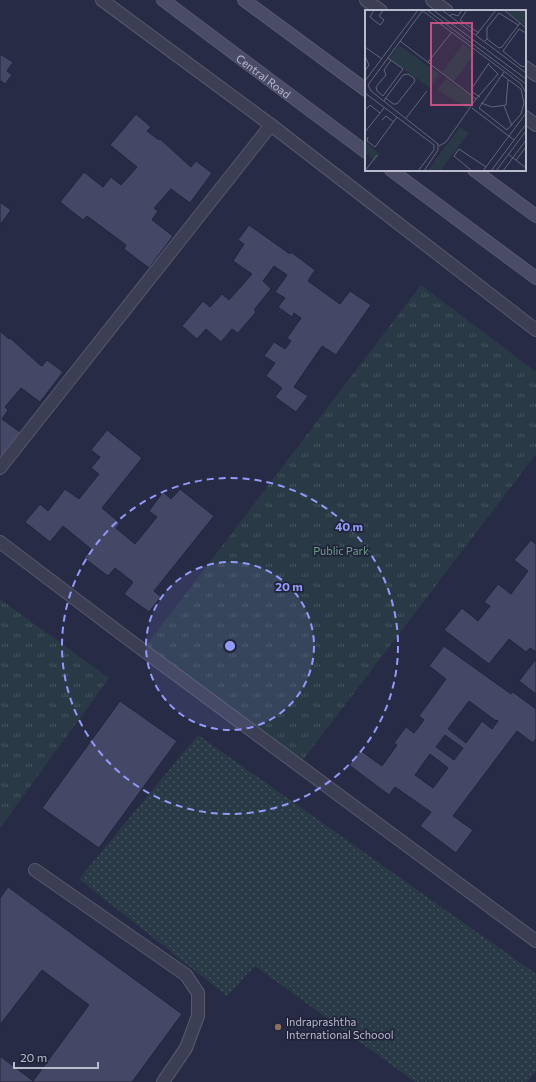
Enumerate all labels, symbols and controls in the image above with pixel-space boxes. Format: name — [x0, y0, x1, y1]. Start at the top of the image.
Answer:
inset map — [365, 10, 526, 171]
street label: Central Road — [234, 51, 294, 100]
text: 40 m — [335, 519, 363, 533]
park label: Public Park — [313, 544, 369, 557]
text: 20 m — [275, 579, 303, 593]
centre of rings — [223, 639, 237, 653]
place label: Indraprashtha International Schoool — [286, 1015, 394, 1041]
marker: Indraprashtha International Schoool — [273, 1022, 283, 1032]
scale bar — [14, 1044, 98, 1070]
text: 20 m — [20, 1050, 47, 1064]

